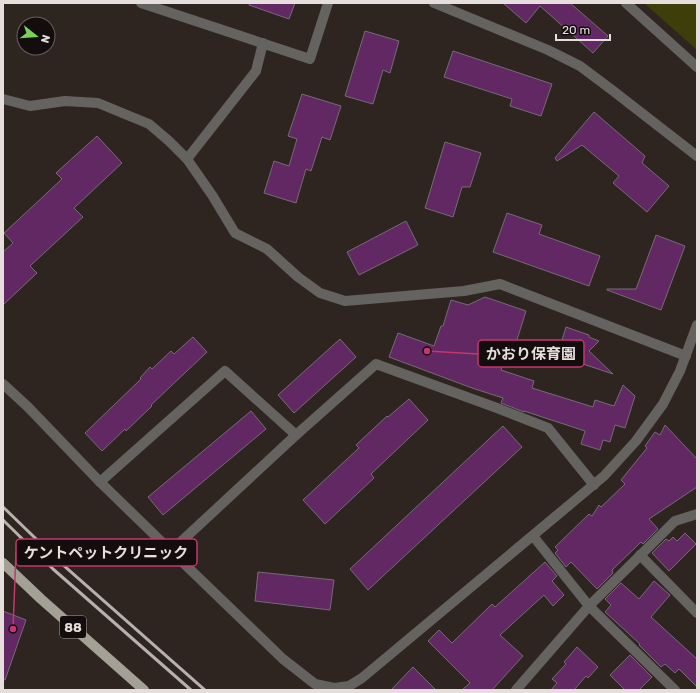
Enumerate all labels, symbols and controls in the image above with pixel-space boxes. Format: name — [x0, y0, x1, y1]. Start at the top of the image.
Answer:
north arrow — [16, 16, 56, 56]
scale bar — [556, 16, 610, 42]
text: 20 m — [562, 23, 590, 37]
text: N — [38, 33, 52, 45]
callout: かおり保育園 — [478, 340, 584, 367]
text: かおり保育園 — [486, 345, 576, 363]
callout: ケントペットクリニック — [16, 539, 197, 566]
text: ケントペットクリニック — [24, 544, 188, 562]
road number: 88 — [60, 616, 86, 638]

